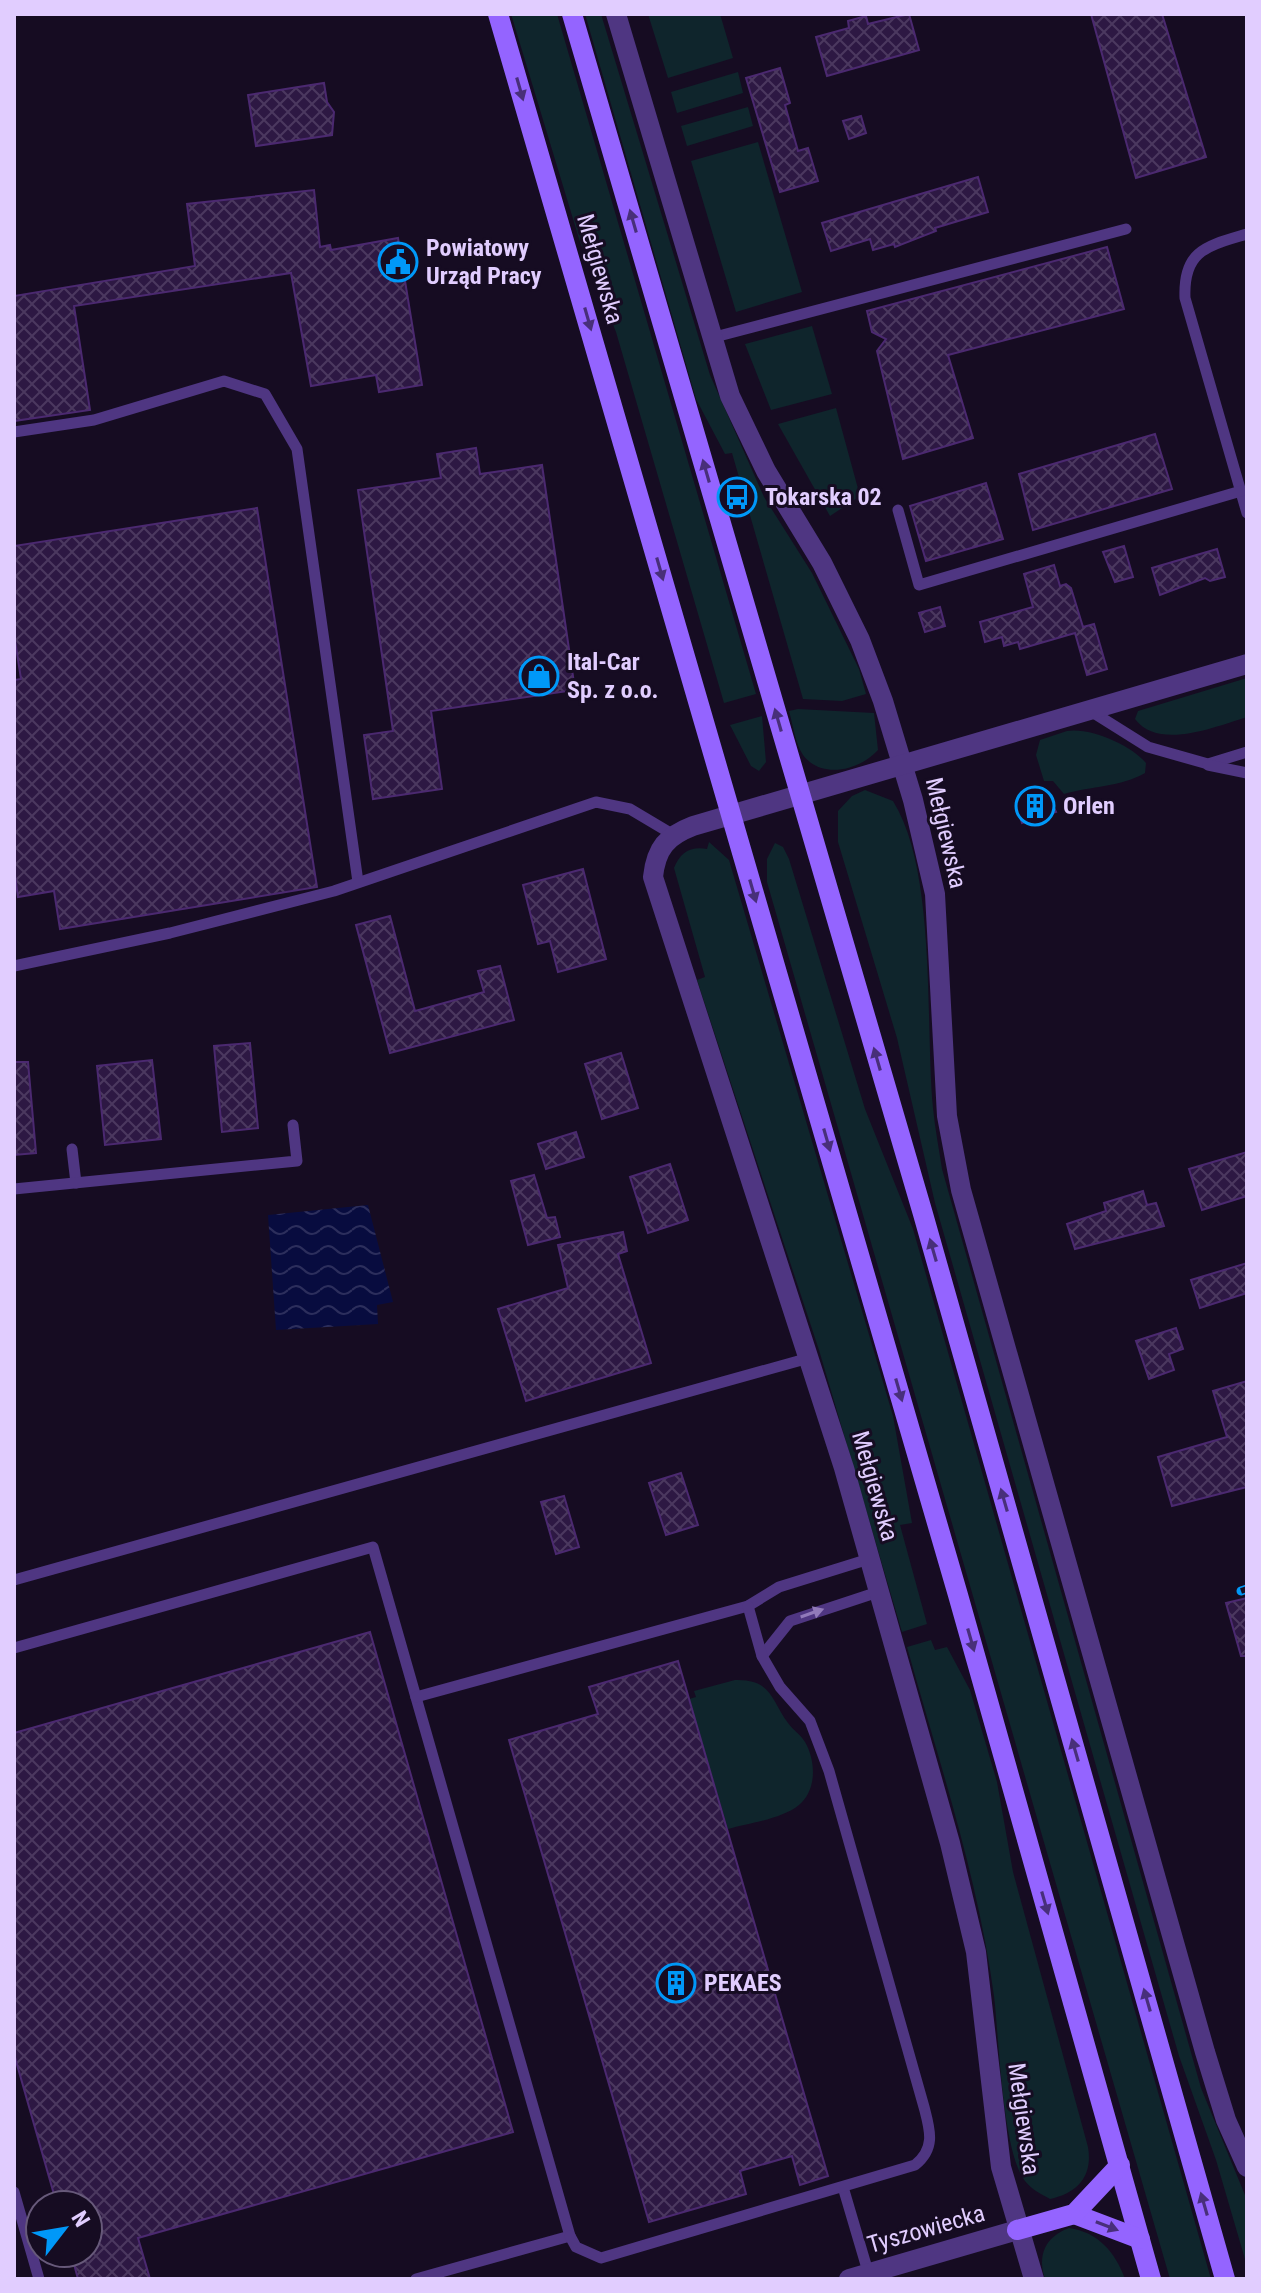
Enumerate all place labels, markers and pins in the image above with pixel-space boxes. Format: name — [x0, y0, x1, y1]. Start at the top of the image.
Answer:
place label: Powiatowy Urząd Pracy — [426, 234, 542, 290]
public building icon: Powiatowy Urząd Pracy — [377, 241, 419, 283]
bus stop icon: Tokarska 02 — [716, 476, 758, 518]
place label: Tokarska 02 — [765, 483, 882, 511]
place label: Ital-Car Sp. z o.o. — [567, 648, 659, 704]
shop icon: Ital-Car Sp. z o.o. — [518, 655, 560, 697]
building icon: Orlen — [1014, 785, 1056, 827]
place label: Orlen — [1063, 792, 1115, 820]
building icon: PEKAES — [655, 1962, 697, 2004]
place label: PEKAES — [704, 1969, 782, 1997]

